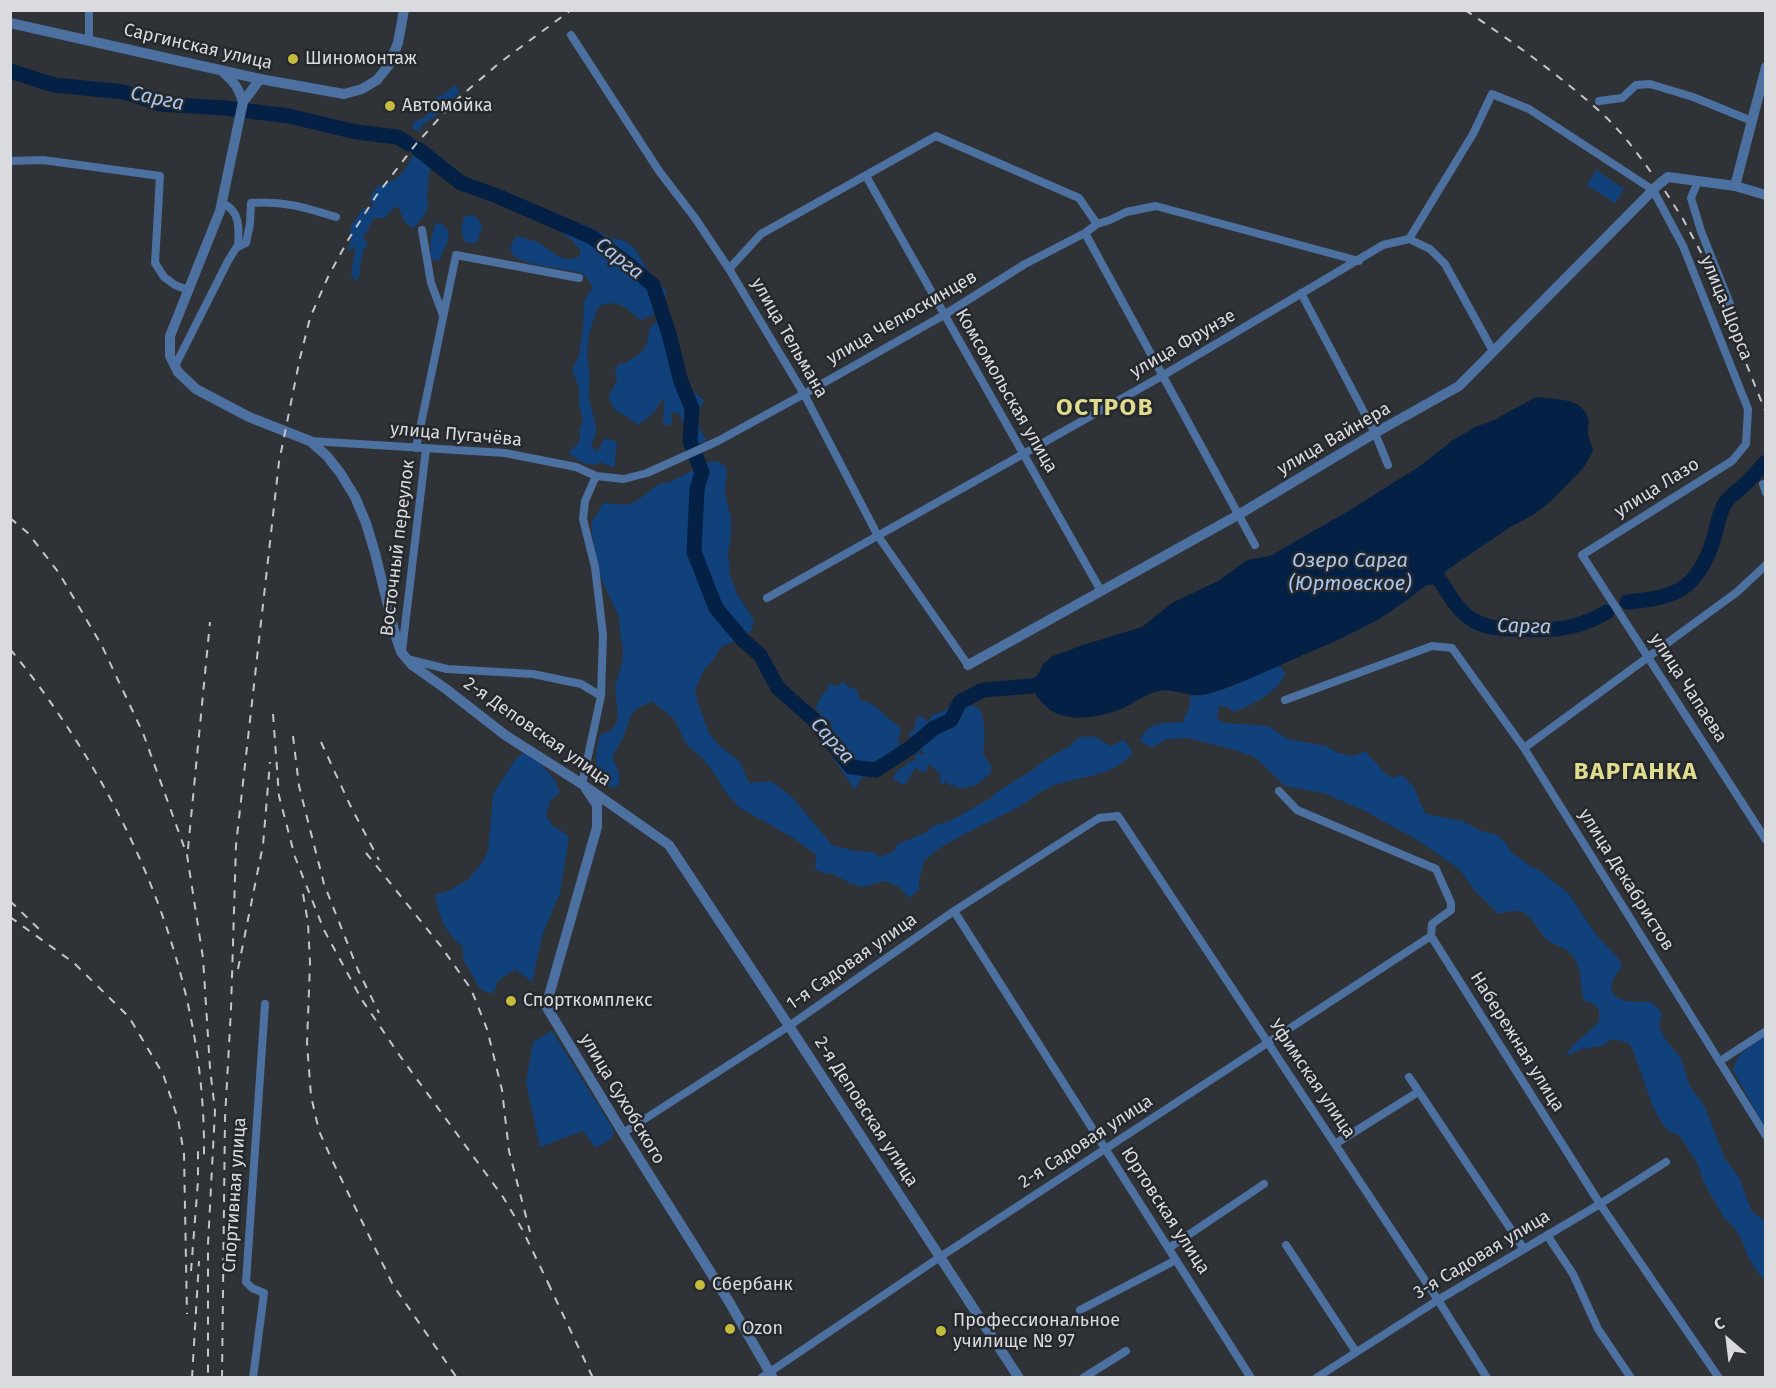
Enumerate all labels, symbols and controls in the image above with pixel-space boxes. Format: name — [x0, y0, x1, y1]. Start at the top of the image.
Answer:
street label: Саргинская улица — [122, 19, 274, 75]
place label: Шиномонтаж — [305, 48, 417, 70]
marker: Шиномонтаж — [286, 52, 300, 66]
water label: Сарга — [128, 82, 186, 116]
place label: Автомойка — [402, 95, 493, 117]
marker: Автомойка — [383, 99, 397, 113]
water label: Сарга — [590, 233, 648, 285]
street label: улица Щорса — [1695, 253, 1757, 363]
street label: улица Челюскинцев — [823, 266, 981, 370]
street label: улица Тельмана — [746, 274, 832, 402]
street label: Комсомольская улица — [950, 305, 1062, 477]
street label: улица Фрунзе — [1126, 305, 1240, 383]
district label: ОСТРОВ — [1056, 394, 1154, 422]
street label: улица Вайнера — [1274, 398, 1394, 480]
street label: улица Пугачёва — [389, 418, 523, 452]
street label: улица Лазо — [1611, 453, 1703, 523]
street label: Восточный переулок — [376, 459, 420, 637]
water label: Озеро Сарга (Юртовское) — [1288, 549, 1412, 596]
water label: Сарга — [1497, 614, 1551, 640]
street label: улица Чапаева — [1645, 629, 1731, 747]
street label: 2-я Деповская улица — [459, 673, 615, 791]
water label: Сарга — [805, 713, 859, 769]
district label: ВАРГАНКА — [1574, 758, 1698, 786]
street label: улица Декабристов — [1574, 805, 1678, 955]
street label: 1-я Садовая улица — [783, 909, 921, 1015]
street label: Набережная улица — [1465, 968, 1569, 1116]
place label: Спорткомплекс — [523, 990, 653, 1012]
marker: Спорткомплекс — [504, 994, 518, 1008]
street label: Уфимская улица — [1264, 1015, 1360, 1143]
street label: улица Сухобского — [574, 1030, 670, 1168]
street label: 2-я Деповская улица — [809, 1033, 923, 1191]
street label: 2-я Садовая улица — [1015, 1091, 1157, 1193]
street label: Спортивная улица — [219, 1117, 251, 1273]
street label: Юртовская улица — [1116, 1143, 1214, 1279]
street label: 3-я Садовая улица — [1410, 1206, 1554, 1304]
place label: Сбербанк — [712, 1274, 793, 1296]
marker: Сбербанк — [693, 1278, 707, 1292]
place label: Профессиональное училище № 97 — [953, 1310, 1120, 1352]
north arrow — [1698, 1310, 1758, 1370]
text: С — [1711, 1313, 1728, 1334]
place label: Ozon — [742, 1318, 783, 1340]
marker: Ozon — [723, 1322, 737, 1336]
marker: Профессиональное училище № 97 — [934, 1324, 948, 1338]

